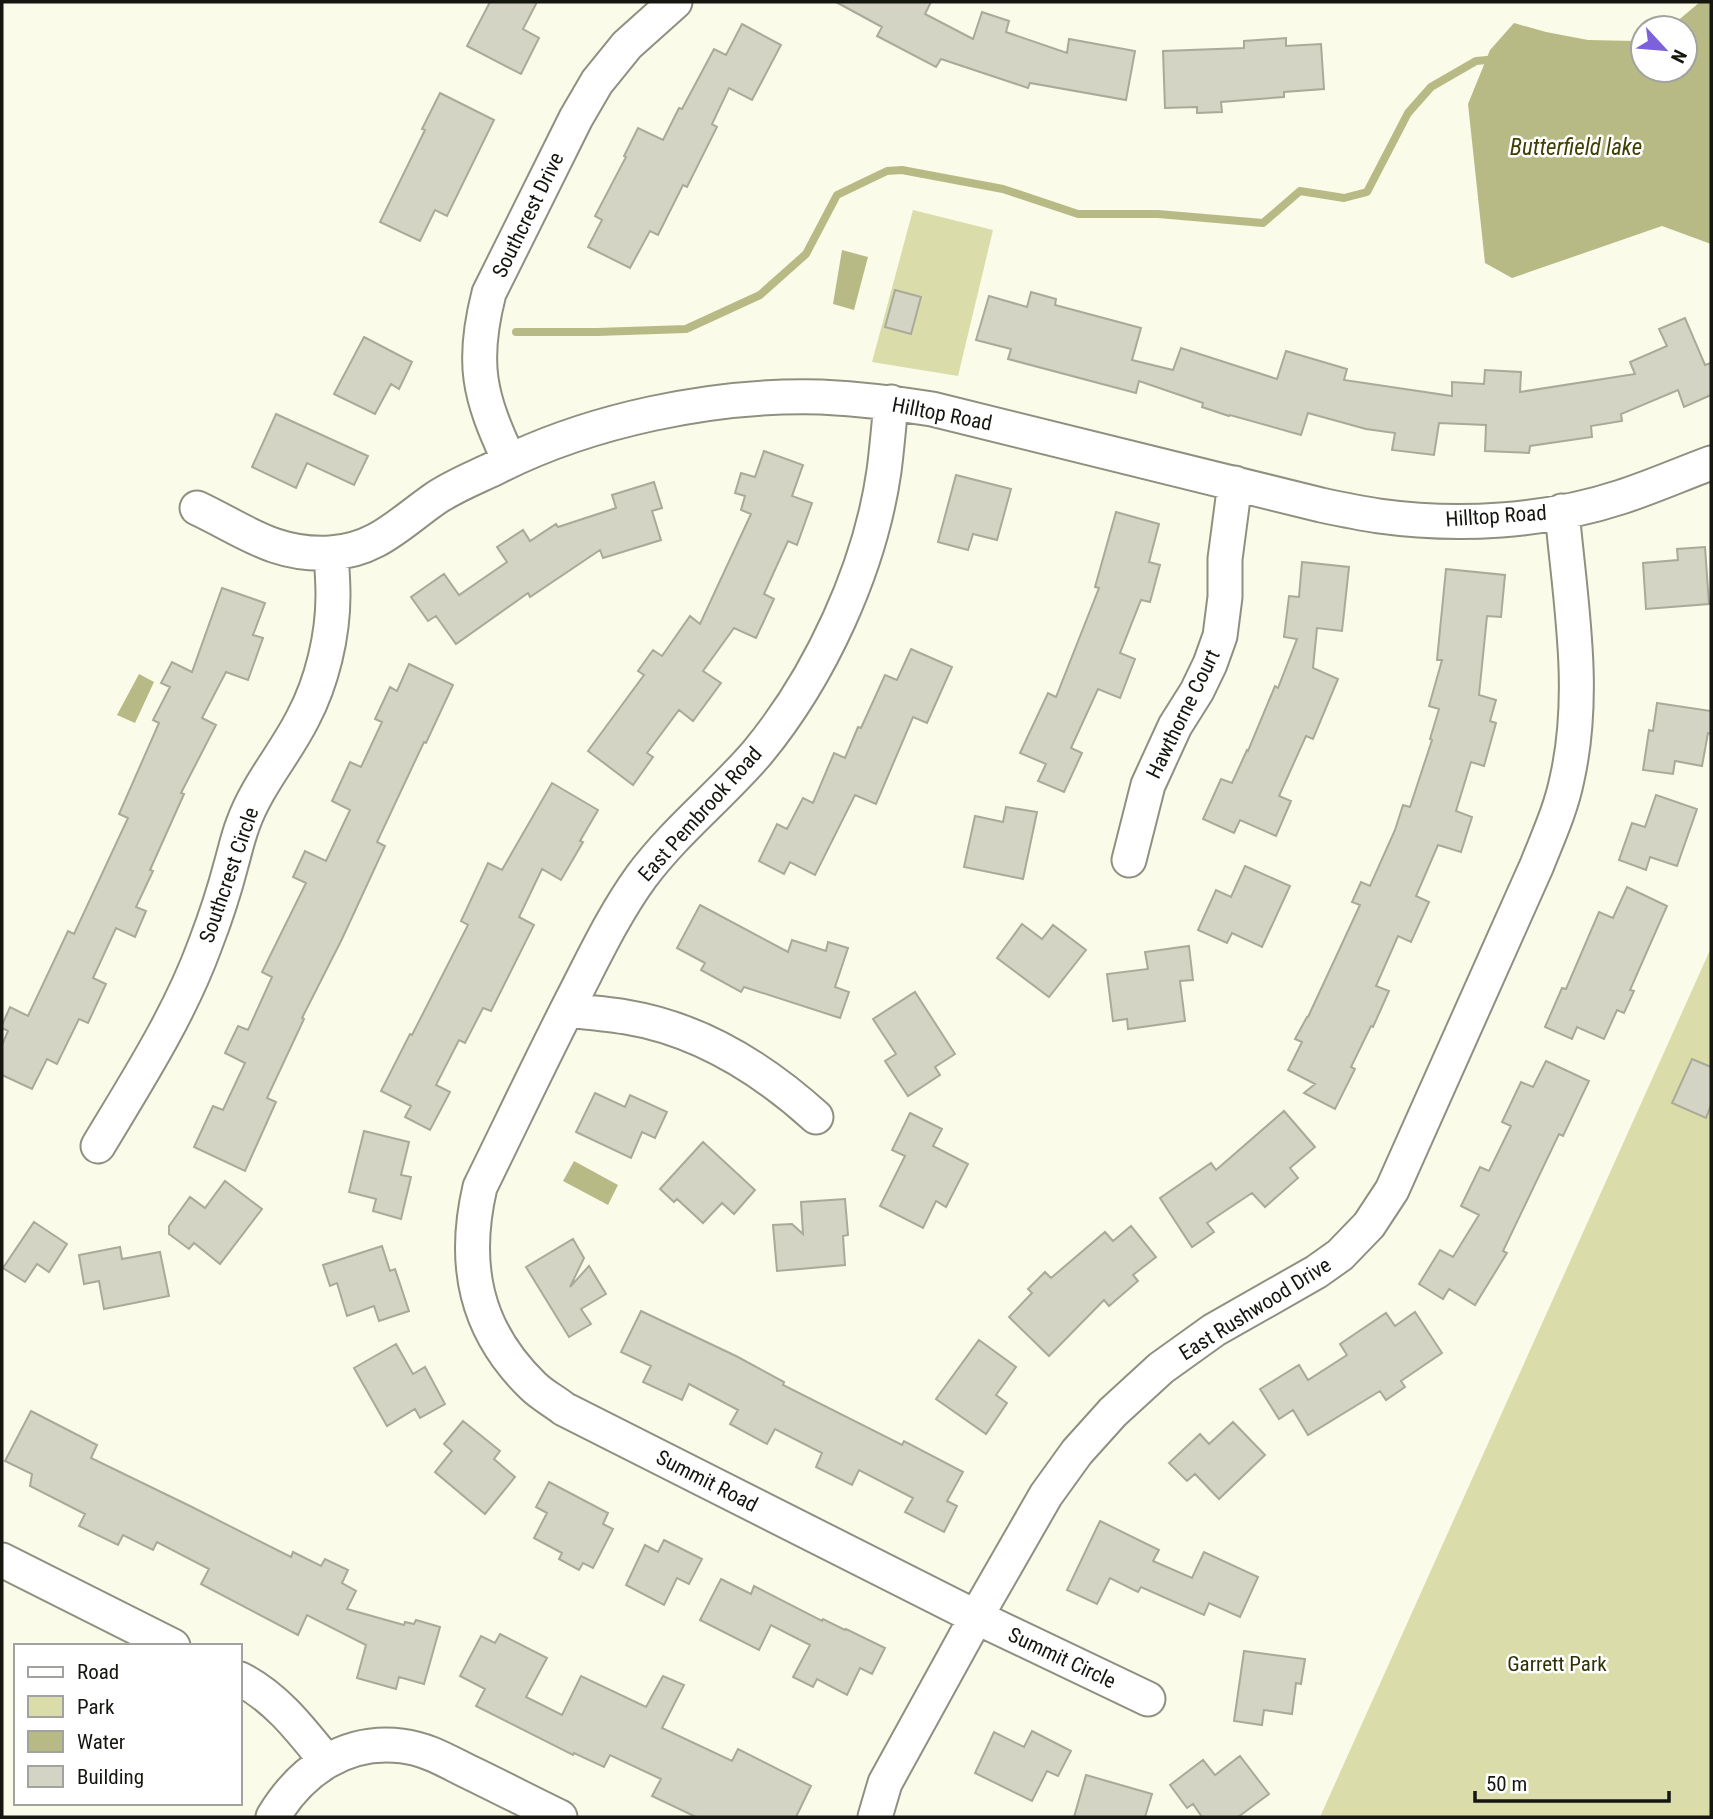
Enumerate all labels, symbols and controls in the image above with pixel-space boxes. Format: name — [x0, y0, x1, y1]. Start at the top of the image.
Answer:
north arrow — [1629, 14, 1699, 84]
text: N — [1666, 46, 1692, 67]
water label: Butterfield lake — [1510, 134, 1642, 161]
street label: Southcrest Drive — [487, 148, 569, 281]
street label: Hilltop Road — [890, 393, 994, 435]
street label: Hilltop Road — [1445, 500, 1547, 532]
street label: Hawthorne Court — [1141, 646, 1225, 782]
street label: East Pembrook Road — [633, 742, 767, 886]
street label: Southcrest Circle — [195, 804, 263, 946]
street label: East Rushwood Drive — [1175, 1253, 1335, 1365]
street label: Summit Road — [652, 1445, 762, 1517]
street label: Summit Circle — [1004, 1623, 1120, 1693]
legend — [14, 1644, 242, 1805]
park label: Garrett Park — [1507, 1652, 1607, 1676]
text: Road — [77, 1660, 119, 1684]
text: Park — [77, 1695, 115, 1719]
text: Water — [77, 1730, 125, 1754]
scale bar — [1475, 1759, 1669, 1803]
text: Building — [77, 1765, 144, 1789]
text: 50 m — [1486, 1772, 1527, 1796]

